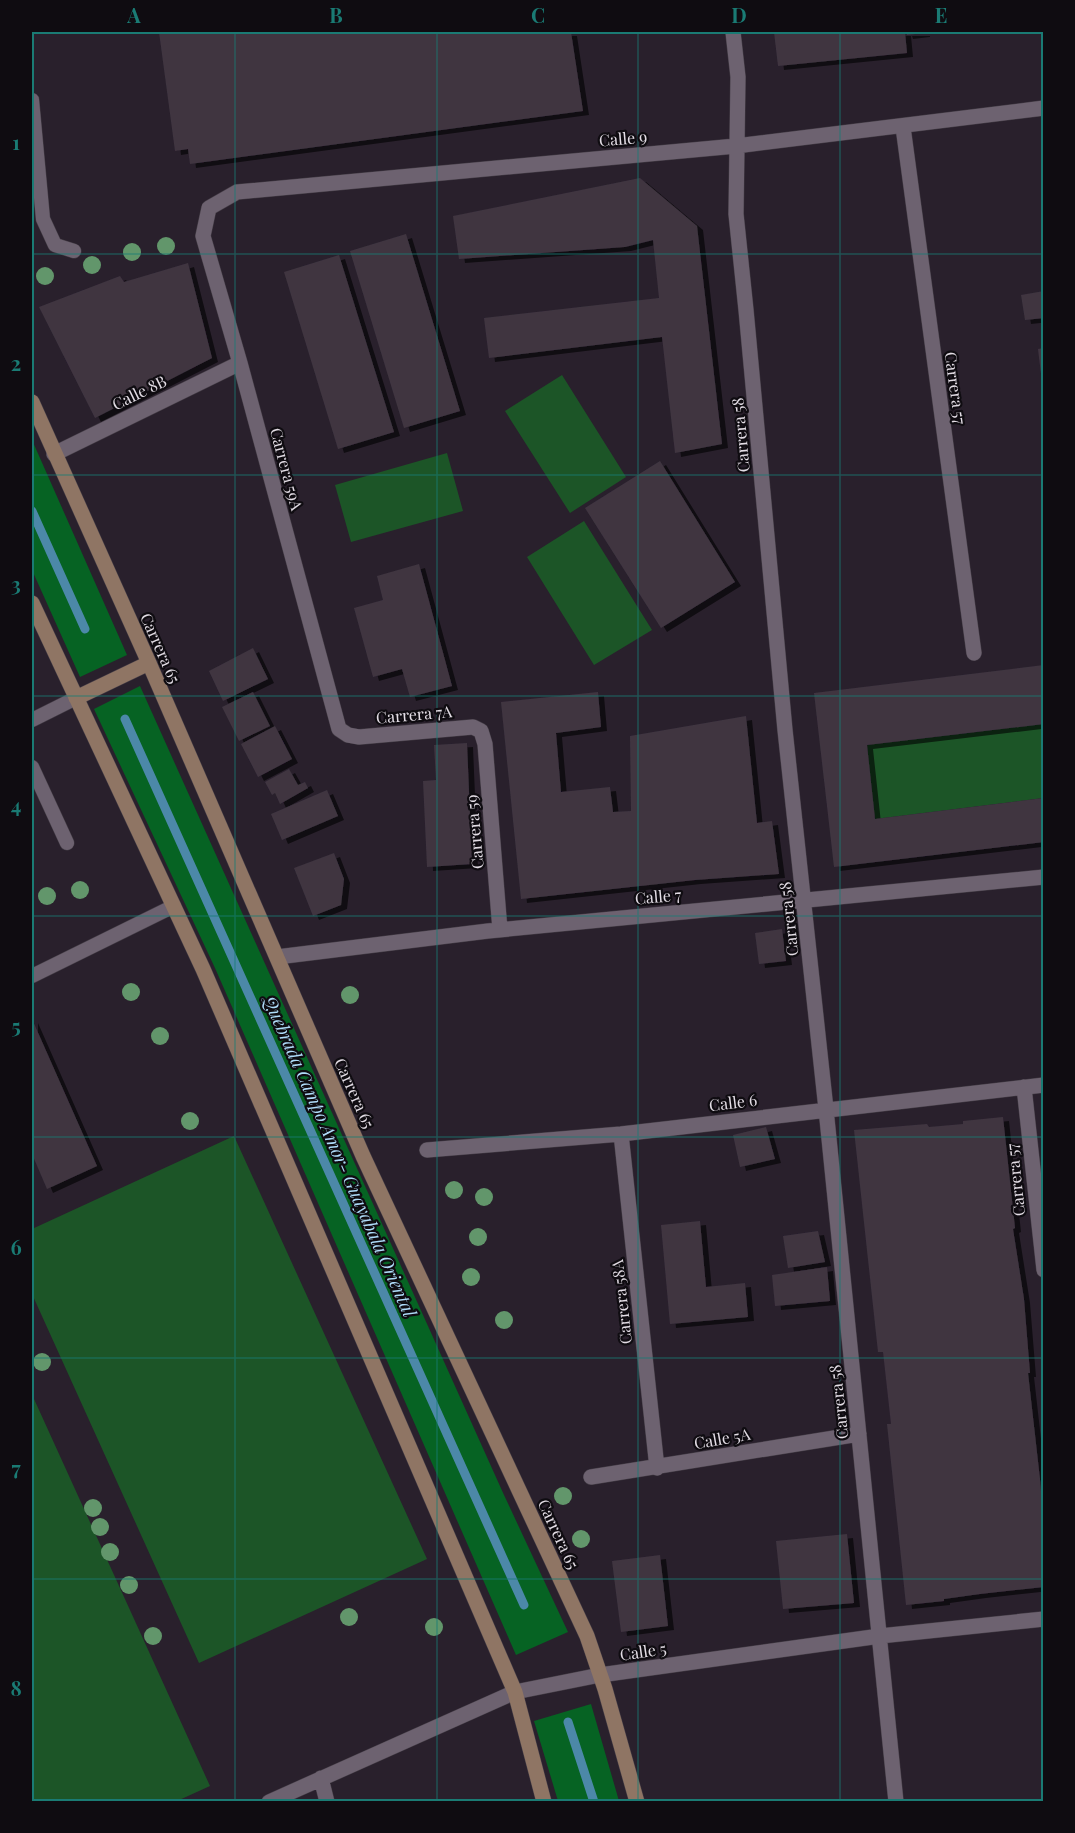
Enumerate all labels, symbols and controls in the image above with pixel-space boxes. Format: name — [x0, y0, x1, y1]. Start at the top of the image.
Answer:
text: A — [126, 1, 141, 28]
text: B — [329, 1, 343, 28]
text: C — [531, 1, 545, 28]
text: D — [731, 1, 747, 28]
text: E — [935, 1, 947, 28]
street label: Calle 9 — [598, 125, 648, 151]
text: 1 — [12, 128, 20, 155]
text: 2 — [11, 349, 21, 376]
street label: Carrera 57 — [941, 350, 972, 426]
street label: Calle 8B — [108, 370, 170, 414]
street label: Carrera 58 — [726, 397, 754, 473]
street label: Carrera 59A — [266, 425, 308, 514]
text: 3 — [11, 570, 21, 597]
street label: Carrera 65 — [136, 610, 186, 686]
street label: Carrera 7A — [375, 700, 454, 728]
text: 4 — [11, 791, 21, 818]
street label: Carrera 59 — [460, 794, 488, 870]
street label: Carrera 58 — [774, 881, 802, 957]
street label: Calle 7 — [634, 883, 683, 908]
water label: Quebrada Campo Amor- Guayabala Oriental — [258, 991, 422, 1321]
text: 5 — [11, 1012, 21, 1039]
street label: Carrera 65 — [330, 1055, 380, 1131]
street label: Calle 6 — [708, 1089, 758, 1115]
street label: Carrera 57 — [1001, 1142, 1029, 1217]
text: 6 — [10, 1233, 22, 1260]
street label: Carrera 58A — [606, 1258, 636, 1345]
street label: Carrera 58 — [824, 1364, 852, 1440]
street label: Calle 5A — [692, 1423, 753, 1453]
text: 7 — [11, 1454, 21, 1481]
street label: Carrera 65 — [534, 1496, 584, 1572]
street label: Calle 5 — [618, 1637, 668, 1665]
text: 8 — [10, 1674, 22, 1701]

